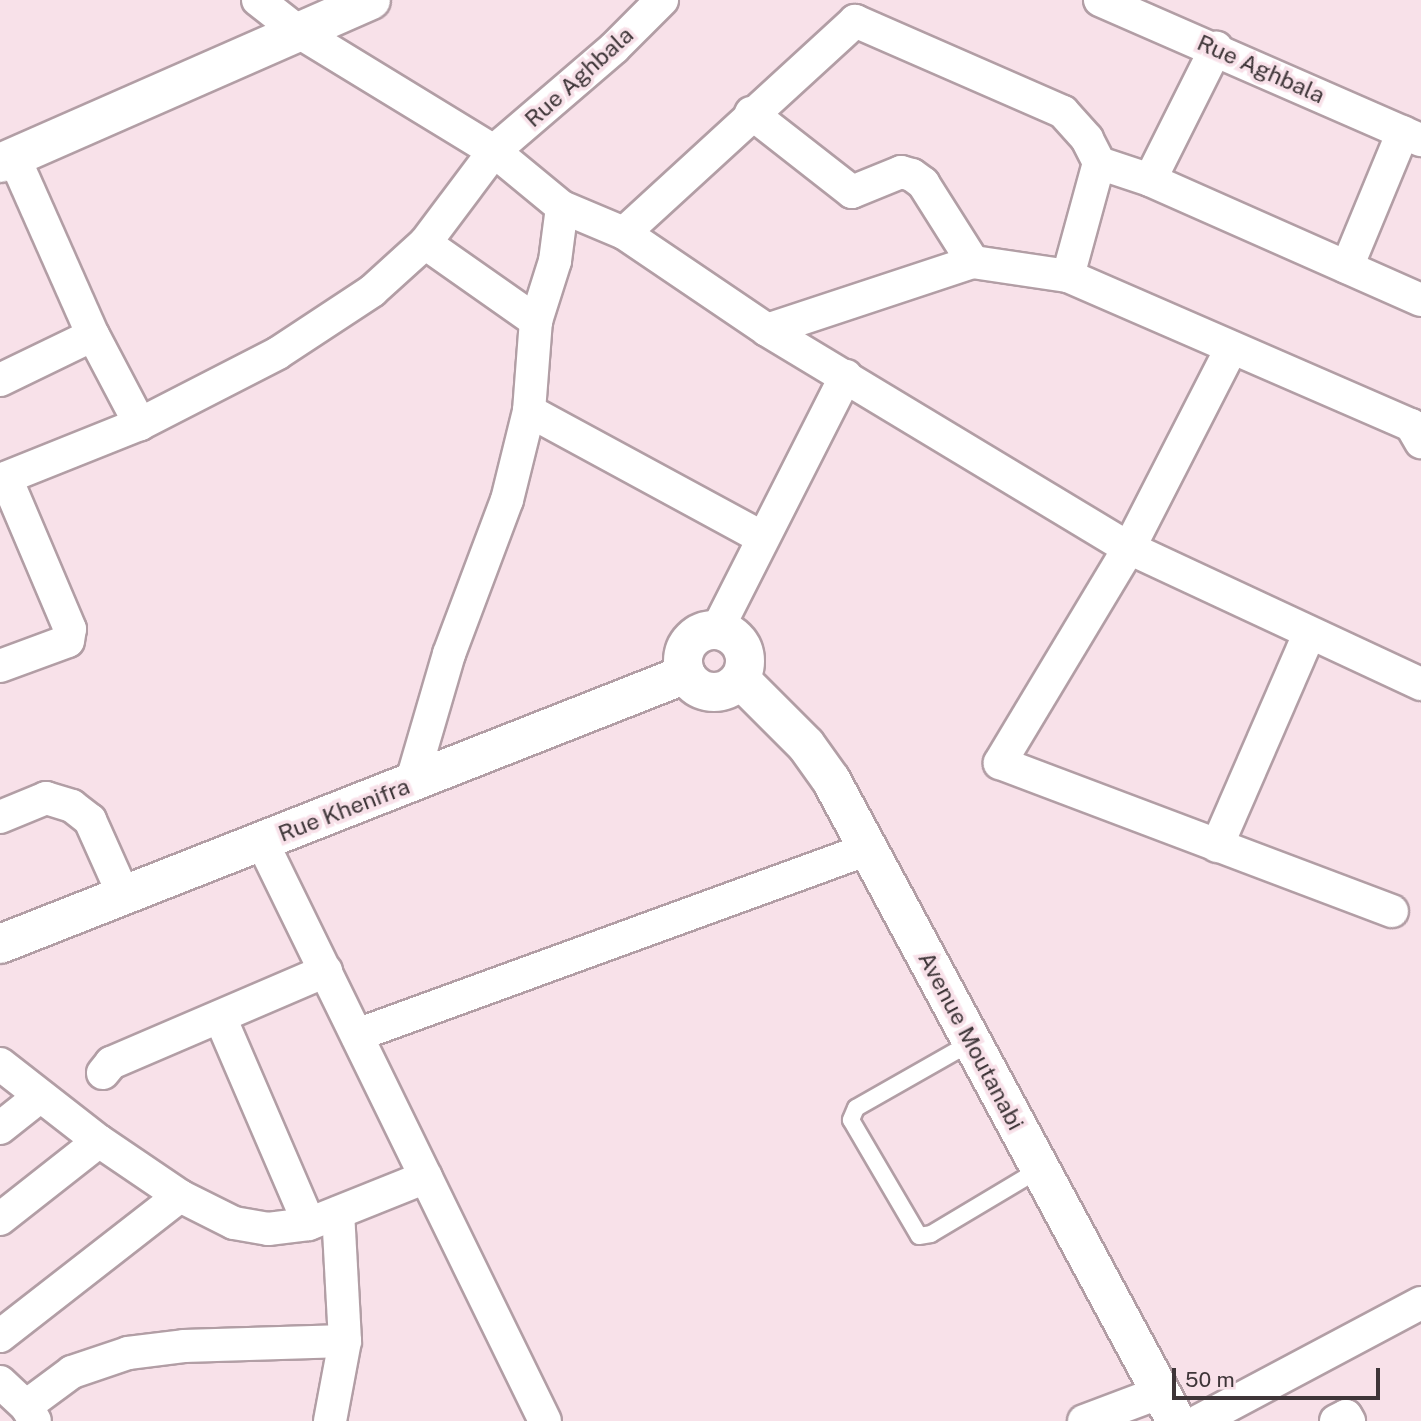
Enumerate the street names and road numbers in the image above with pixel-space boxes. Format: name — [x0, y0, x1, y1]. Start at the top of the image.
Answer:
street label: Rue Aghbala — [519, 21, 639, 133]
street label: Rue Aghbala — [1193, 29, 1329, 109]
street label: Rue Khenifra — [274, 772, 414, 848]
street label: Avenue Moutanabi — [912, 947, 1030, 1135]

